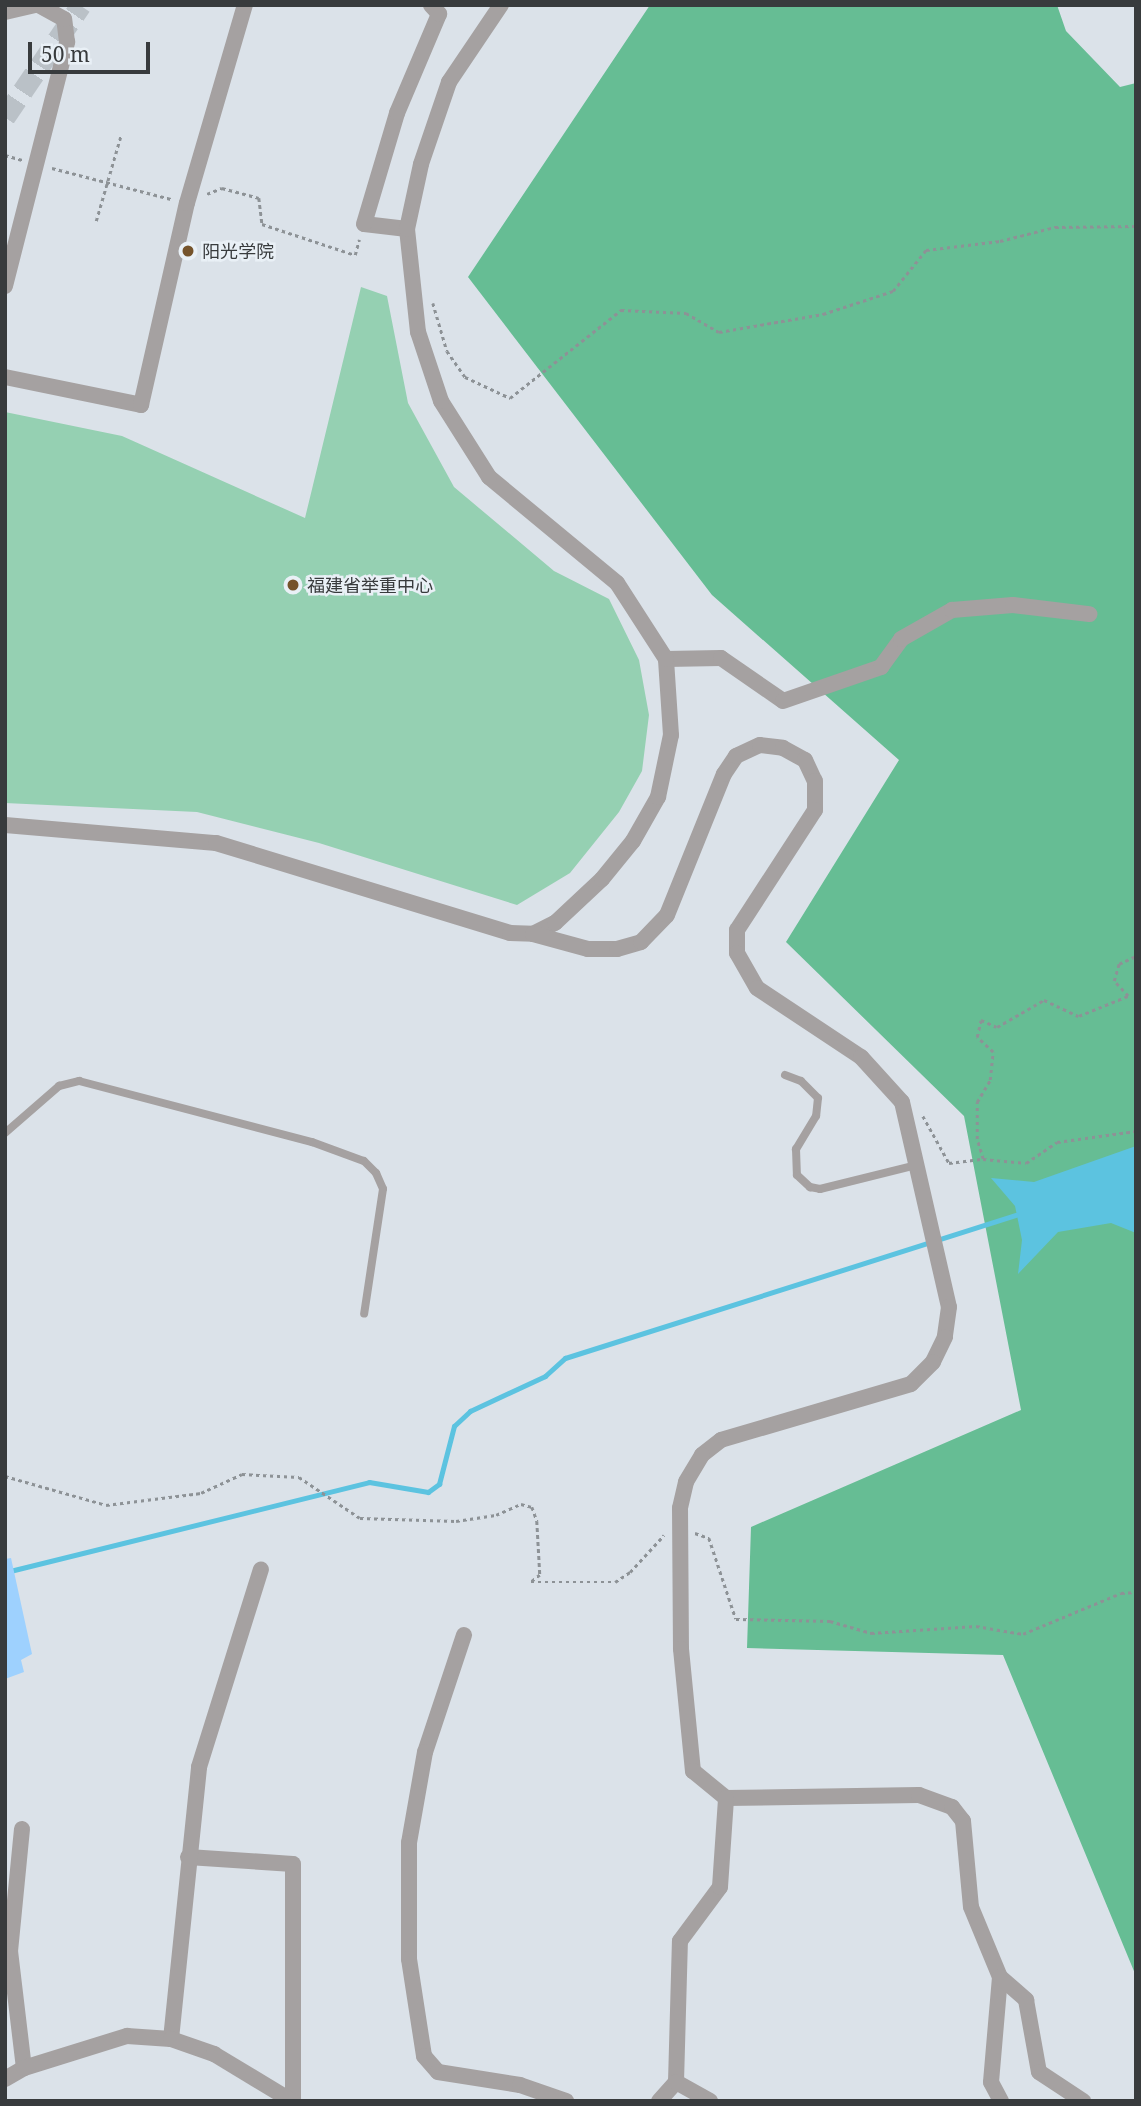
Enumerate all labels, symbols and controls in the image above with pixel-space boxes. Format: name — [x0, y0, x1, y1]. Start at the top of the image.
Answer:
scale bar — [32, 28, 154, 72]
text: 50 m — [41, 40, 90, 68]
place label: 阳光学院 — [202, 240, 274, 262]
marker: 阳光学院 — [180, 243, 196, 259]
place label: 福建省举重中心 — [307, 574, 433, 596]
marker: 福建省举重中心 — [285, 577, 301, 593]

